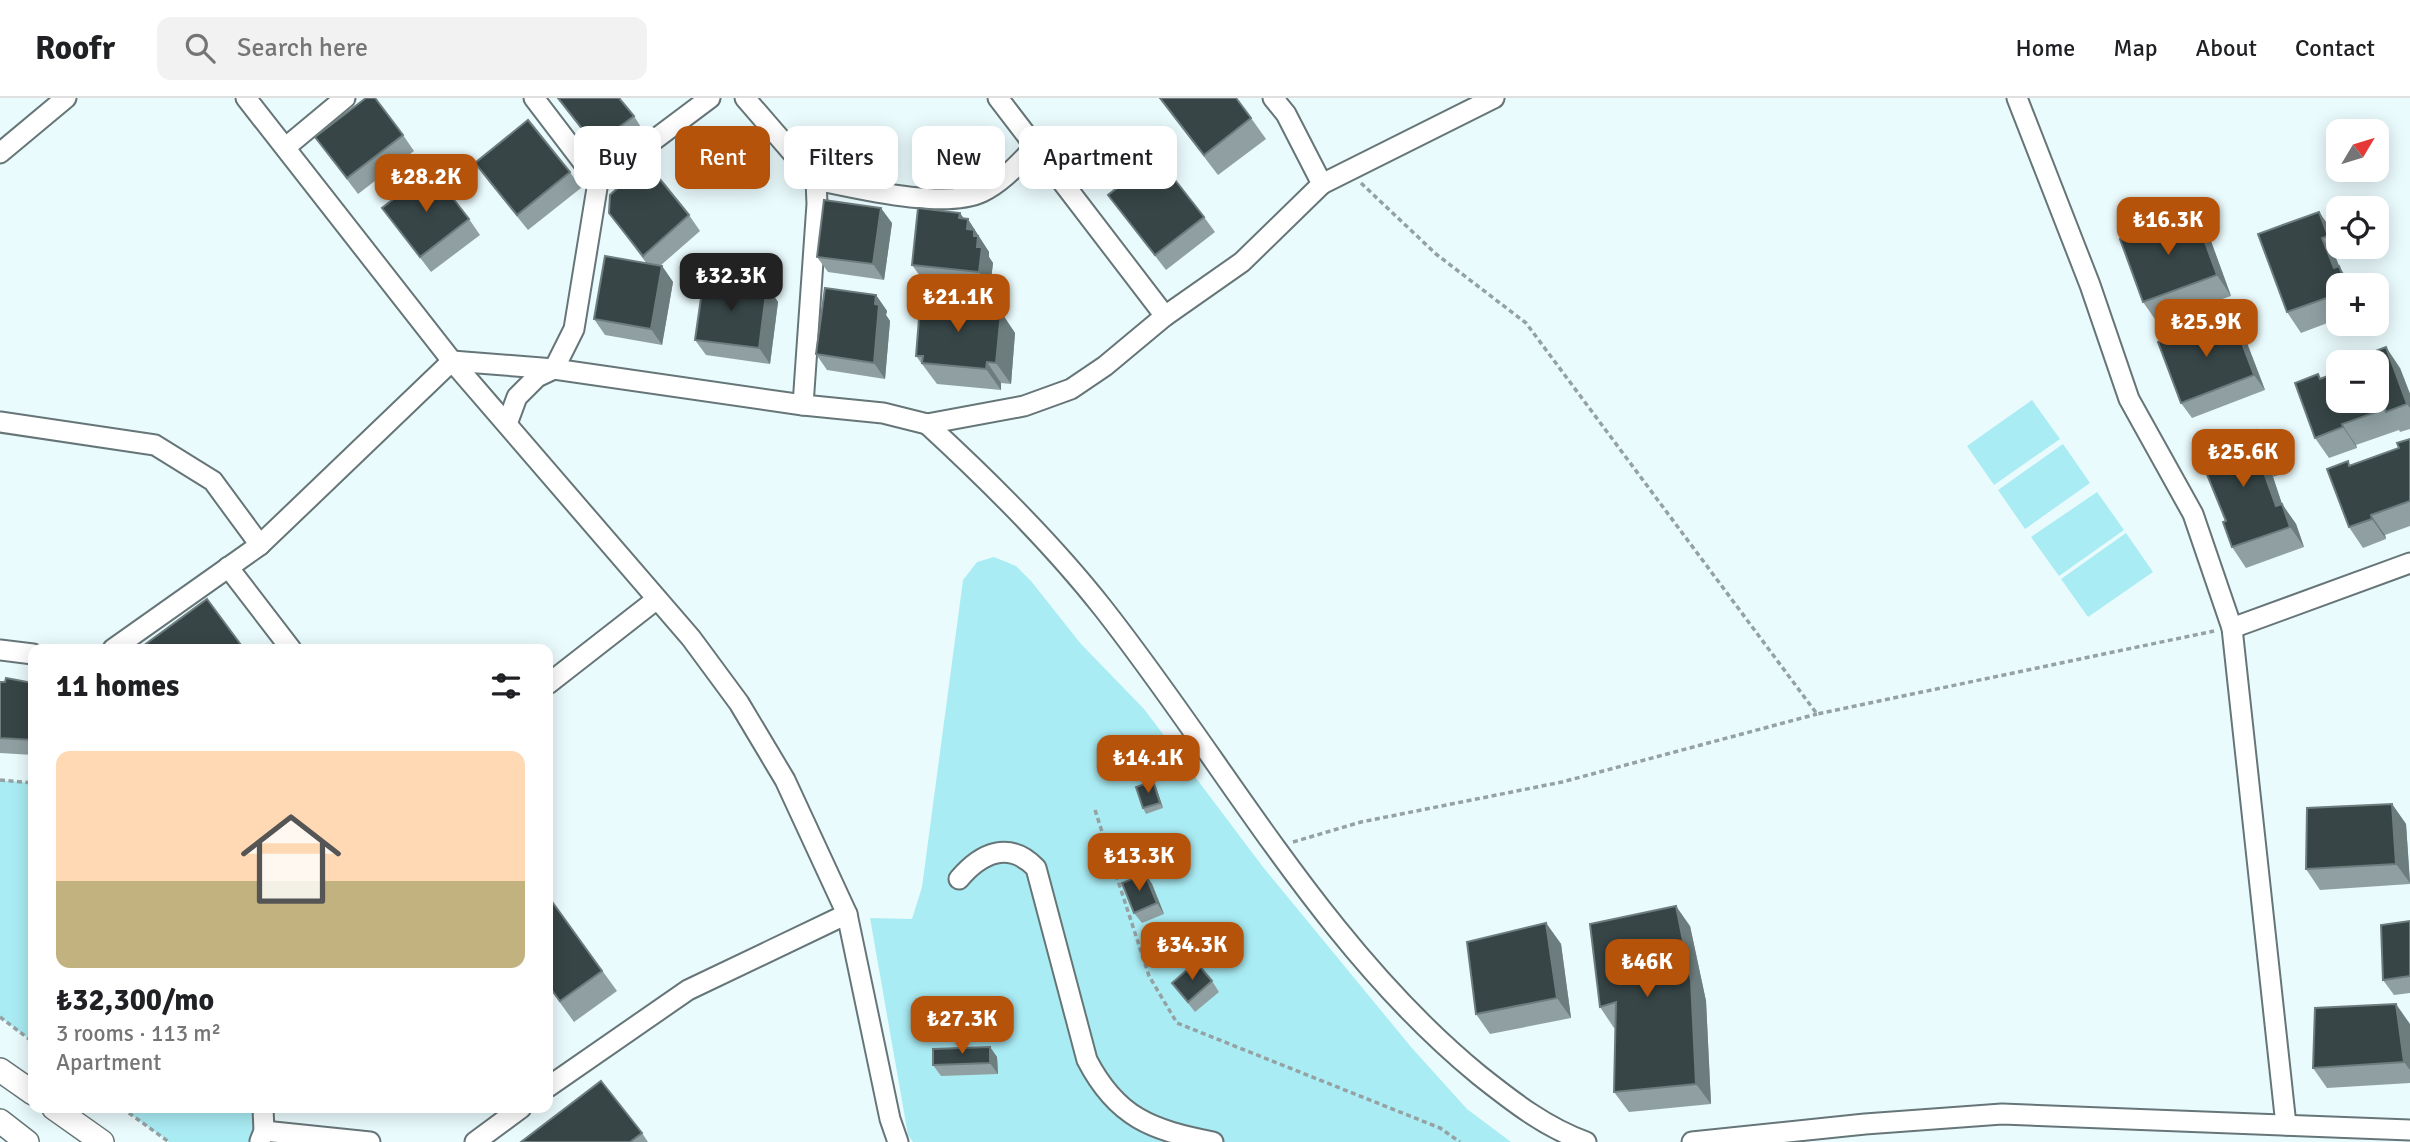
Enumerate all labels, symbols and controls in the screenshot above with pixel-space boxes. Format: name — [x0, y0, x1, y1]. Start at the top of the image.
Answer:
search box — [157, 17, 647, 80]
text: Roofr — [35, 28, 115, 69]
icon: search — [181, 29, 219, 67]
text: Search here — [237, 32, 368, 64]
text: Home — [2015, 33, 2075, 63]
text: Map — [2113, 33, 2158, 63]
text: About — [2196, 33, 2257, 63]
text: Contact — [2295, 33, 2375, 63]
north arrow — [2326, 119, 2389, 182]
map controls — [2326, 119, 2389, 413]
chip: Buy — [574, 126, 661, 189]
chip: Rent — [675, 126, 770, 189]
chip: Filters — [784, 126, 898, 189]
chip: New — [912, 126, 1005, 189]
chip: Apartment — [1019, 126, 1177, 189]
pin: ₺28.2K — [369, 155, 483, 214]
text: ₺28.2K — [391, 162, 461, 191]
button: locate — [2326, 196, 2389, 259]
pin: ₺16.3K — [2111, 198, 2225, 257]
text: ₺16.3K — [2133, 205, 2203, 234]
pin: ₺32.3K — [674, 254, 788, 313]
text: ₺32.3K — [696, 261, 766, 290]
button: + — [2326, 273, 2389, 336]
pin: ₺21.1K — [901, 274, 1015, 334]
text: ₺21.1K — [923, 282, 993, 311]
pin: ₺25.9K — [2149, 300, 2263, 359]
text: ₺25.9K — [2171, 307, 2241, 336]
button: − — [2326, 350, 2389, 413]
pin: ₺25.6K — [2186, 430, 2300, 489]
text: ₺25.6K — [2208, 437, 2278, 466]
icon: filters — [487, 667, 525, 705]
text: 11 homes — [56, 668, 179, 705]
pin: ₺14.1K — [1091, 736, 1205, 795]
text: ₺14.1K — [1113, 743, 1183, 772]
icon: home — [228, 796, 354, 922]
pin: ₺13.3K — [1082, 834, 1196, 893]
text: ₺13.3K — [1104, 841, 1174, 870]
pin: ₺34.3K — [1135, 922, 1249, 982]
text: ₺34.3K — [1157, 930, 1227, 959]
pin: ₺46K — [1606, 940, 1688, 999]
text: ₺46K — [1621, 947, 1673, 976]
text: ₺32,300/mo — [56, 982, 214, 1019]
pin: ₺27.3K — [905, 996, 1019, 1056]
text: ₺27.3K — [927, 1004, 997, 1033]
text: 3 rooms · 113 m² — [56, 1019, 221, 1048]
text: Apartment — [56, 1048, 161, 1077]

